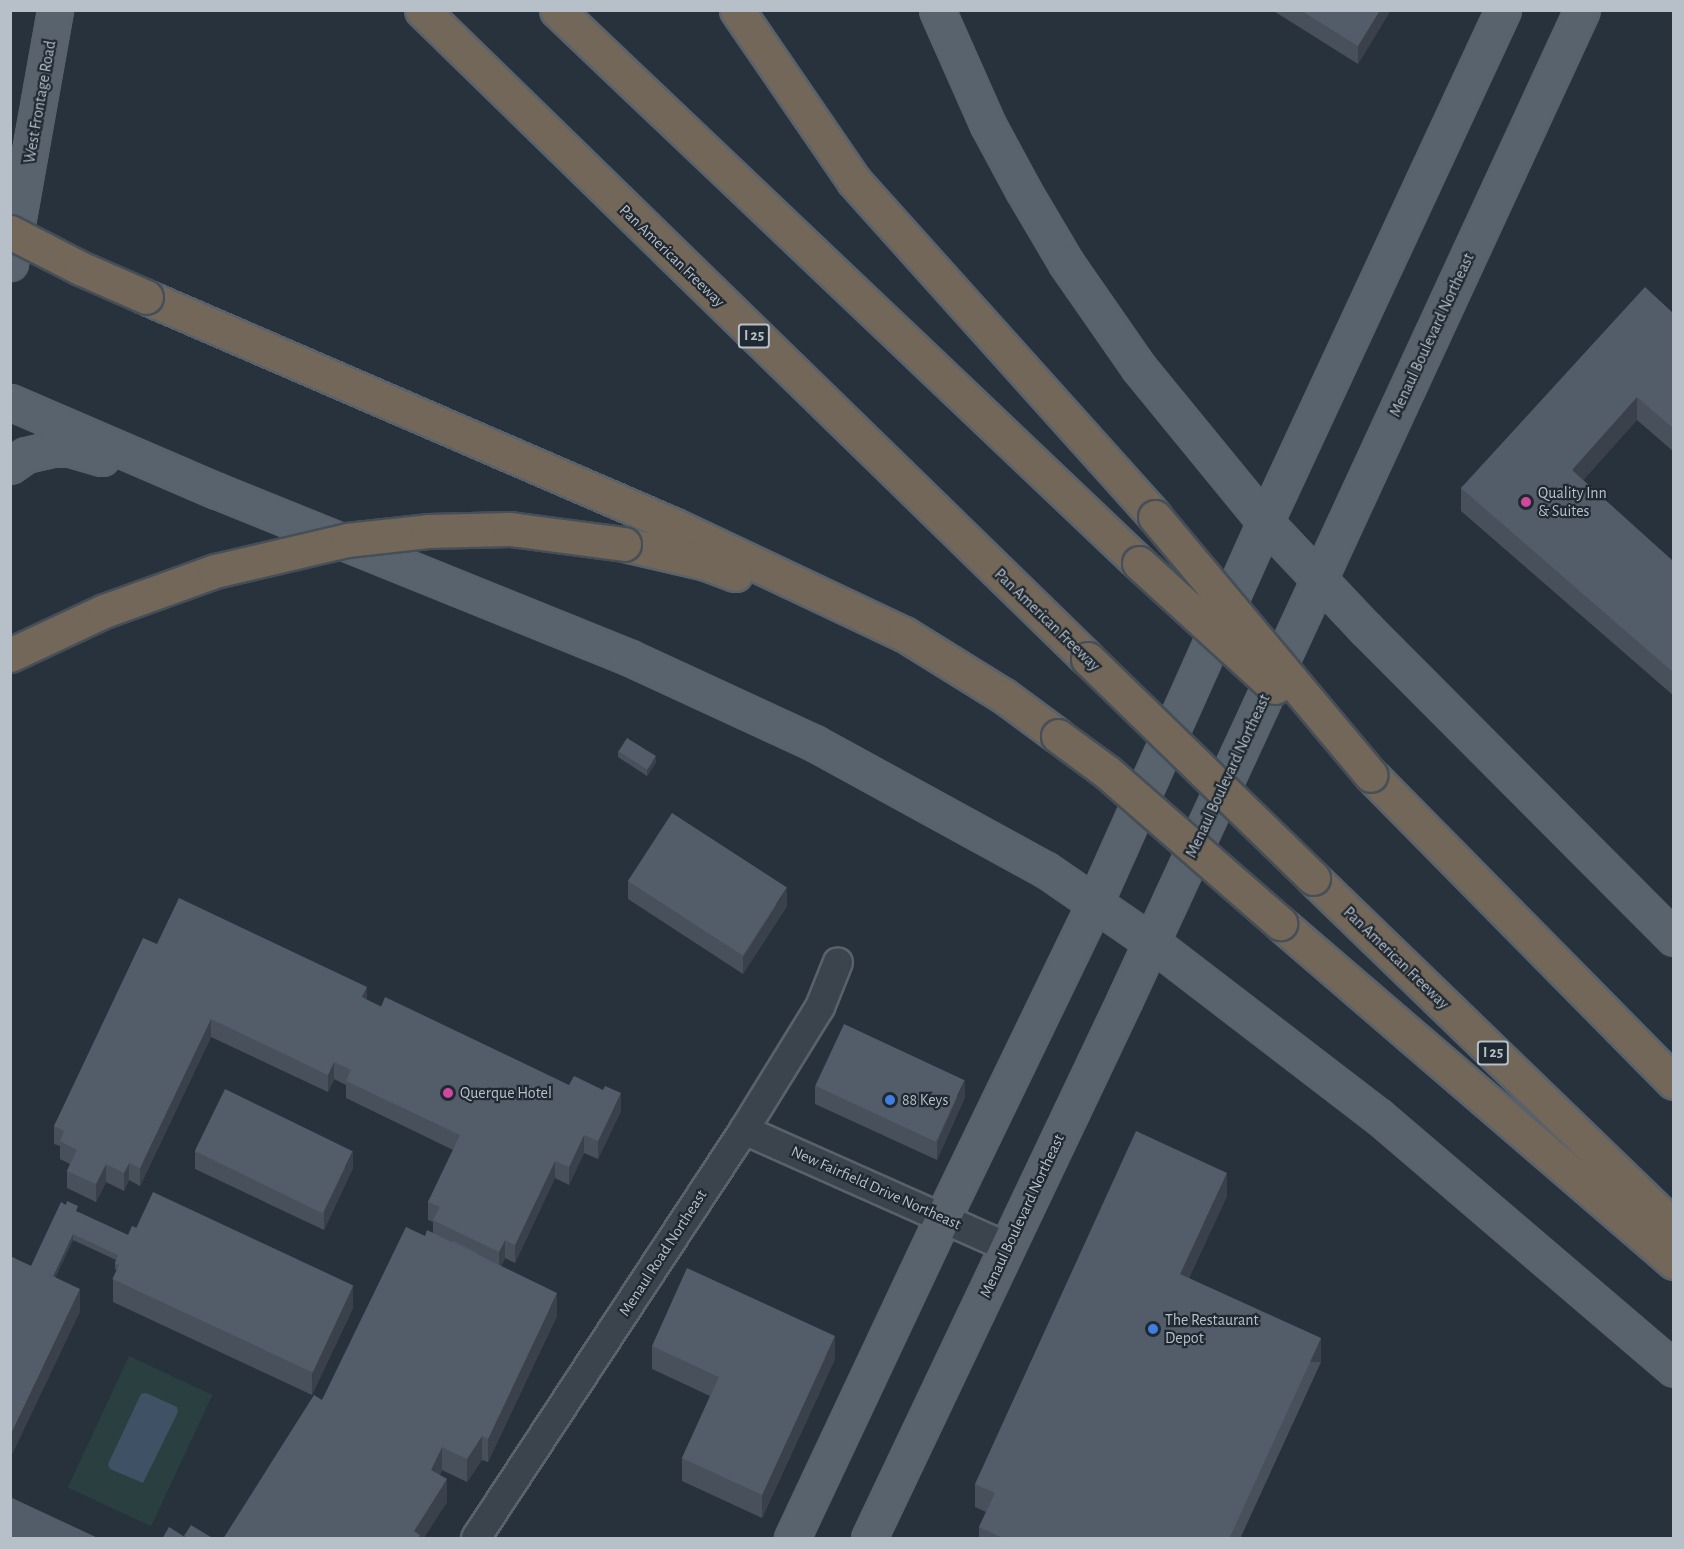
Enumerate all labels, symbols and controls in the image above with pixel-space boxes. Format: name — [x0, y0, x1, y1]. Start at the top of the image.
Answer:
street label: West Frontage Road — [20, 39, 60, 165]
street label: Pan American Freeway — [615, 201, 729, 311]
street label: Menaul Boulevard Northeast — [1386, 250, 1478, 420]
road number: I 25 — [738, 324, 771, 348]
place label: Quality Inn & Suites — [1538, 483, 1607, 521]
marker: Quality Inn & Suites — [1519, 495, 1533, 509]
street label: Pan American Freeway — [990, 565, 1104, 675]
street label: Menaul Boulevard Northeast — [1182, 691, 1274, 861]
street label: Pan American Freeway — [1339, 903, 1453, 1013]
road number: I 25 — [1476, 1041, 1510, 1065]
place label: Querque Hotel — [460, 1083, 552, 1103]
marker: Querque Hotel — [441, 1086, 455, 1100]
place label: 88 Keys — [902, 1090, 948, 1110]
marker: 88 Keys — [883, 1093, 897, 1107]
street label: Menaul Boulevard Northeast — [976, 1131, 1068, 1301]
street label: New Fairfield Drive Northeast — [788, 1142, 964, 1234]
street label: Menaul Road Northeast — [615, 1186, 711, 1320]
place label: The Restaurant Depot — [1165, 1310, 1259, 1348]
marker: The Restaurant Depot — [1146, 1322, 1160, 1336]

